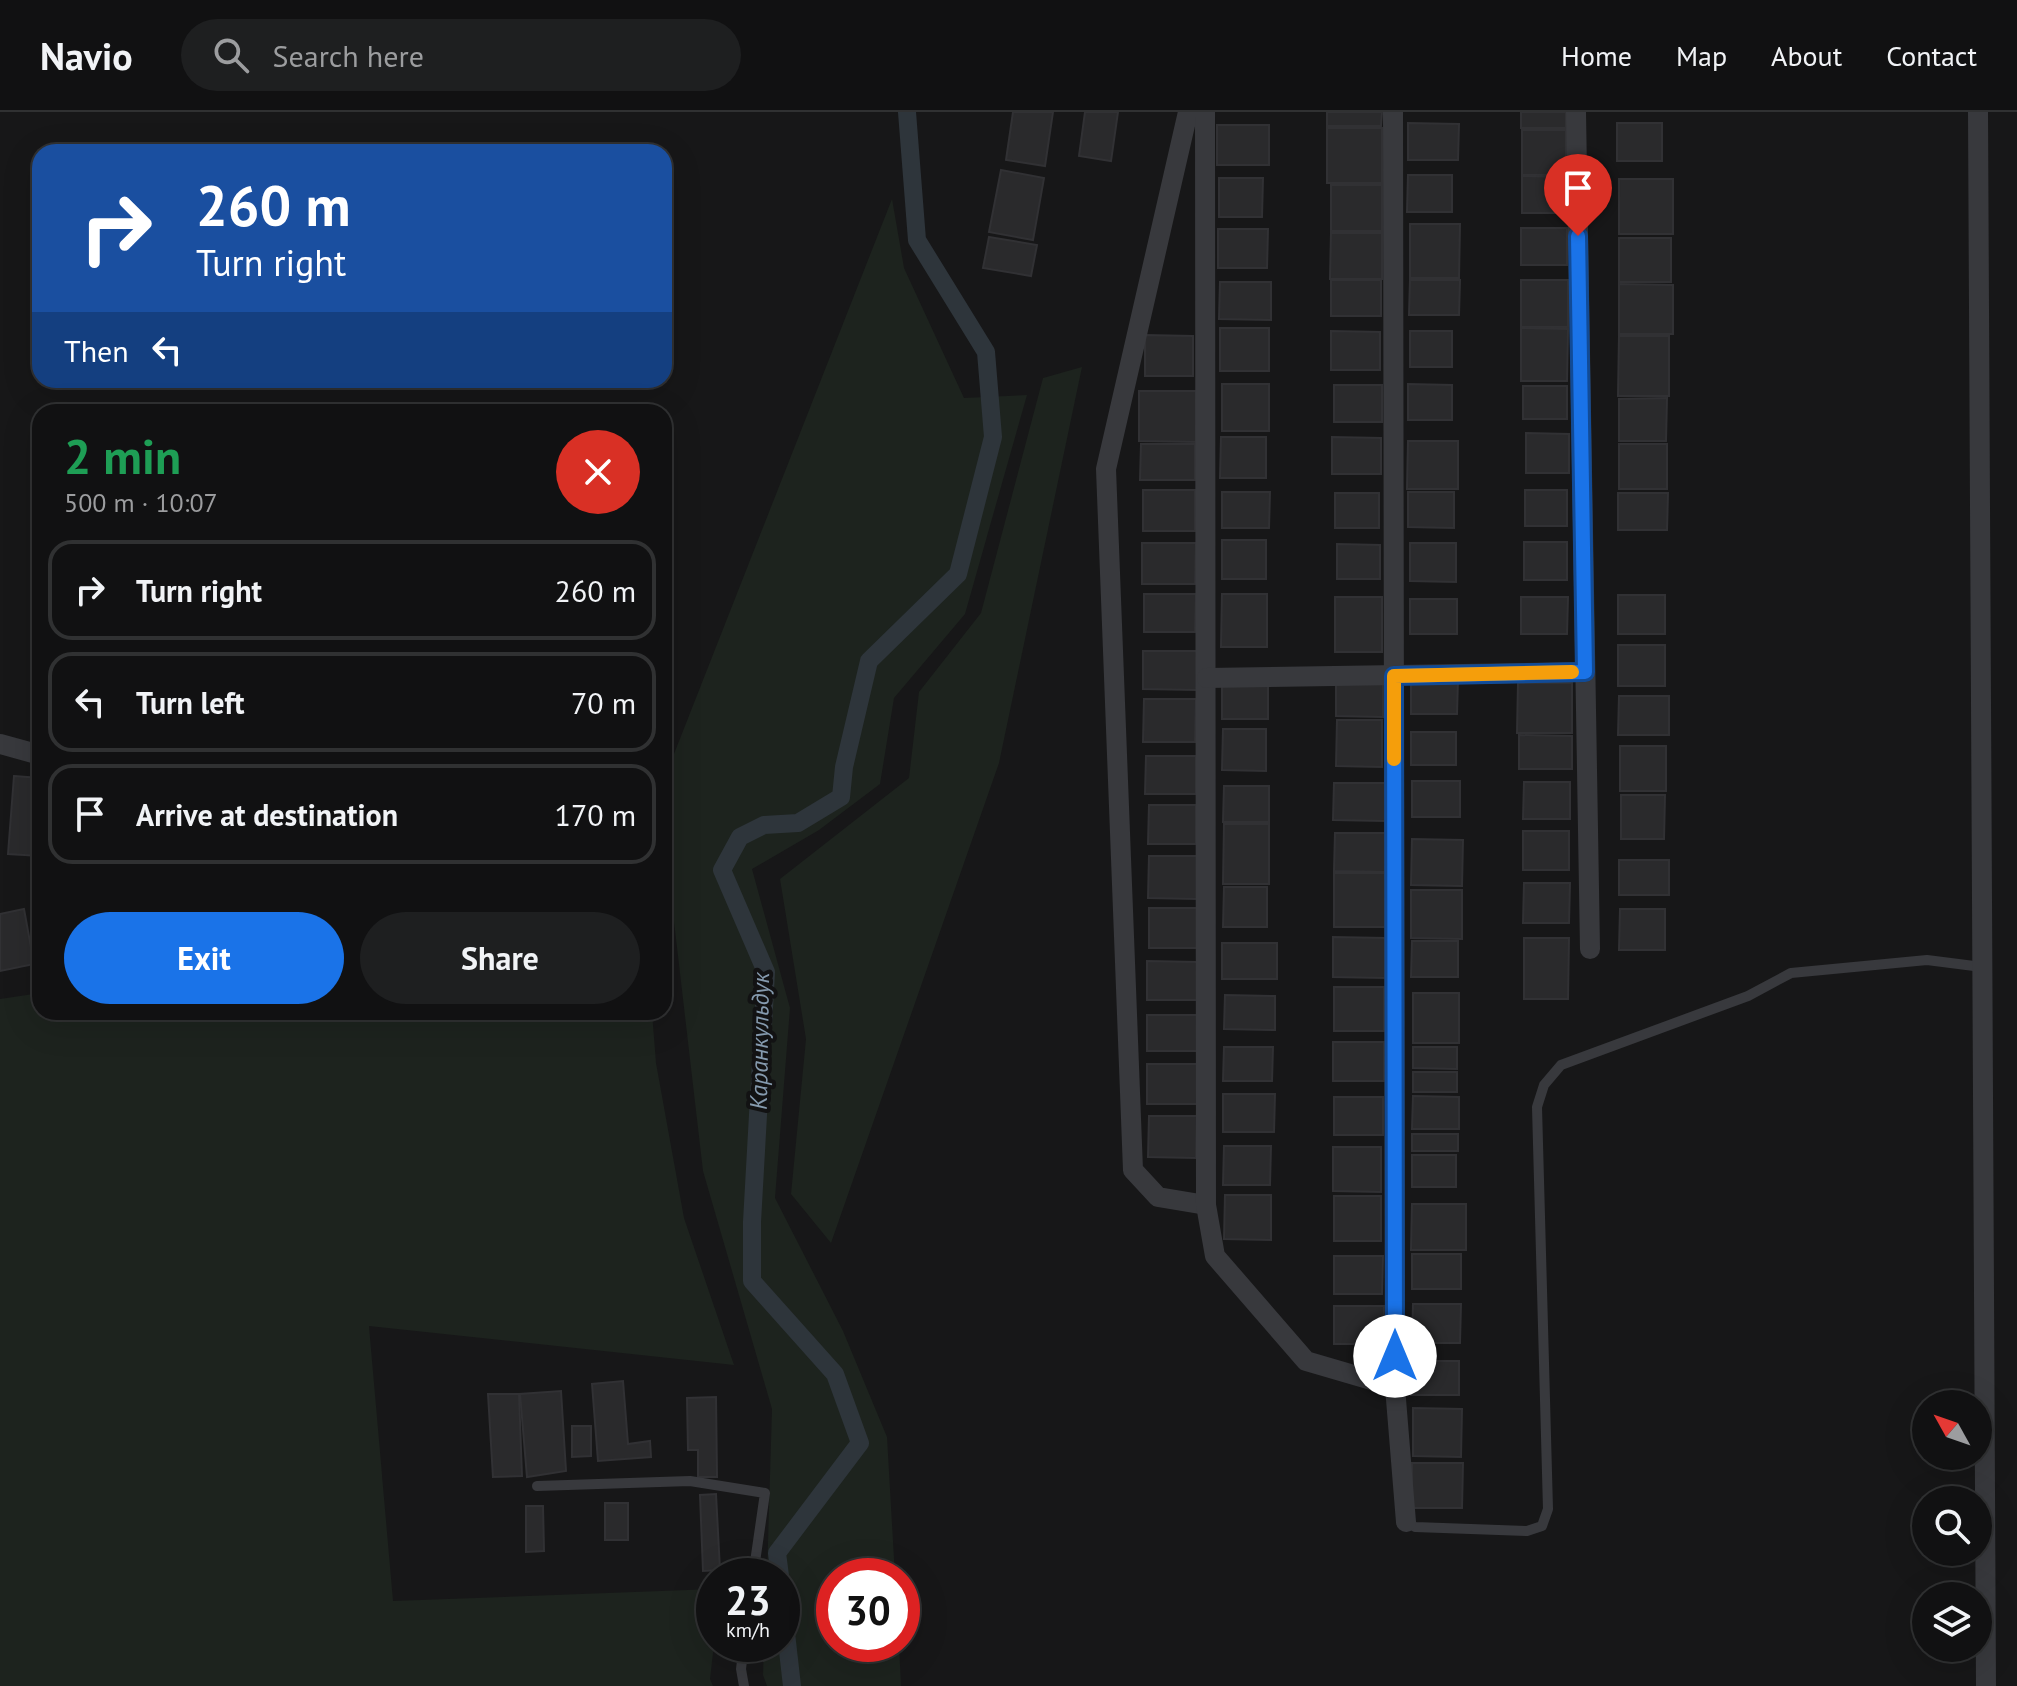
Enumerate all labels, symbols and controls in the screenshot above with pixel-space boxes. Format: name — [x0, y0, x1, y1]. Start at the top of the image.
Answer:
search box — [181, 19, 741, 91]
text: Navio — [40, 31, 133, 80]
icon: search — [209, 33, 253, 77]
text: Search here — [273, 36, 424, 75]
text: Home — [1561, 37, 1632, 74]
text: Map — [1676, 37, 1727, 74]
text: About — [1771, 37, 1842, 74]
text: Contact — [1886, 37, 1977, 74]
pin — [1544, 154, 1612, 236]
icon: arrive — [1556, 166, 1600, 210]
text: 260 m — [196, 169, 351, 241]
icon: right — [64, 176, 168, 280]
text: Turn right — [196, 239, 346, 286]
icon: left — [145, 328, 189, 372]
text: Then — [64, 331, 129, 370]
text: 2 min — [64, 425, 181, 487]
button: close — [556, 430, 640, 514]
text: 500 m · 10:07 — [64, 486, 218, 519]
icon: right — [68, 568, 112, 612]
text: Turn right — [136, 571, 262, 610]
text: 260 m — [555, 571, 636, 610]
icon: left — [68, 680, 112, 724]
text: Turn left — [136, 683, 244, 722]
text: 70 m — [571, 683, 636, 722]
icon: arrive — [68, 792, 112, 836]
text: Arrive at destination — [136, 795, 398, 834]
text: 170 m — [555, 795, 636, 834]
button: Exit — [64, 912, 344, 1004]
button: Share — [360, 912, 640, 1004]
water label: Каранкульдук — [743, 971, 776, 1110]
position arrow — [1353, 1314, 1437, 1398]
north arrow — [1912, 1390, 1992, 1470]
map controls — [1912, 1390, 1992, 1662]
button: search — [1912, 1486, 1992, 1566]
speed limit sign: 30 — [816, 1558, 920, 1662]
text: 23 — [725, 1574, 771, 1626]
button: layers — [1912, 1582, 1992, 1662]
text: km/h — [726, 1617, 770, 1643]

